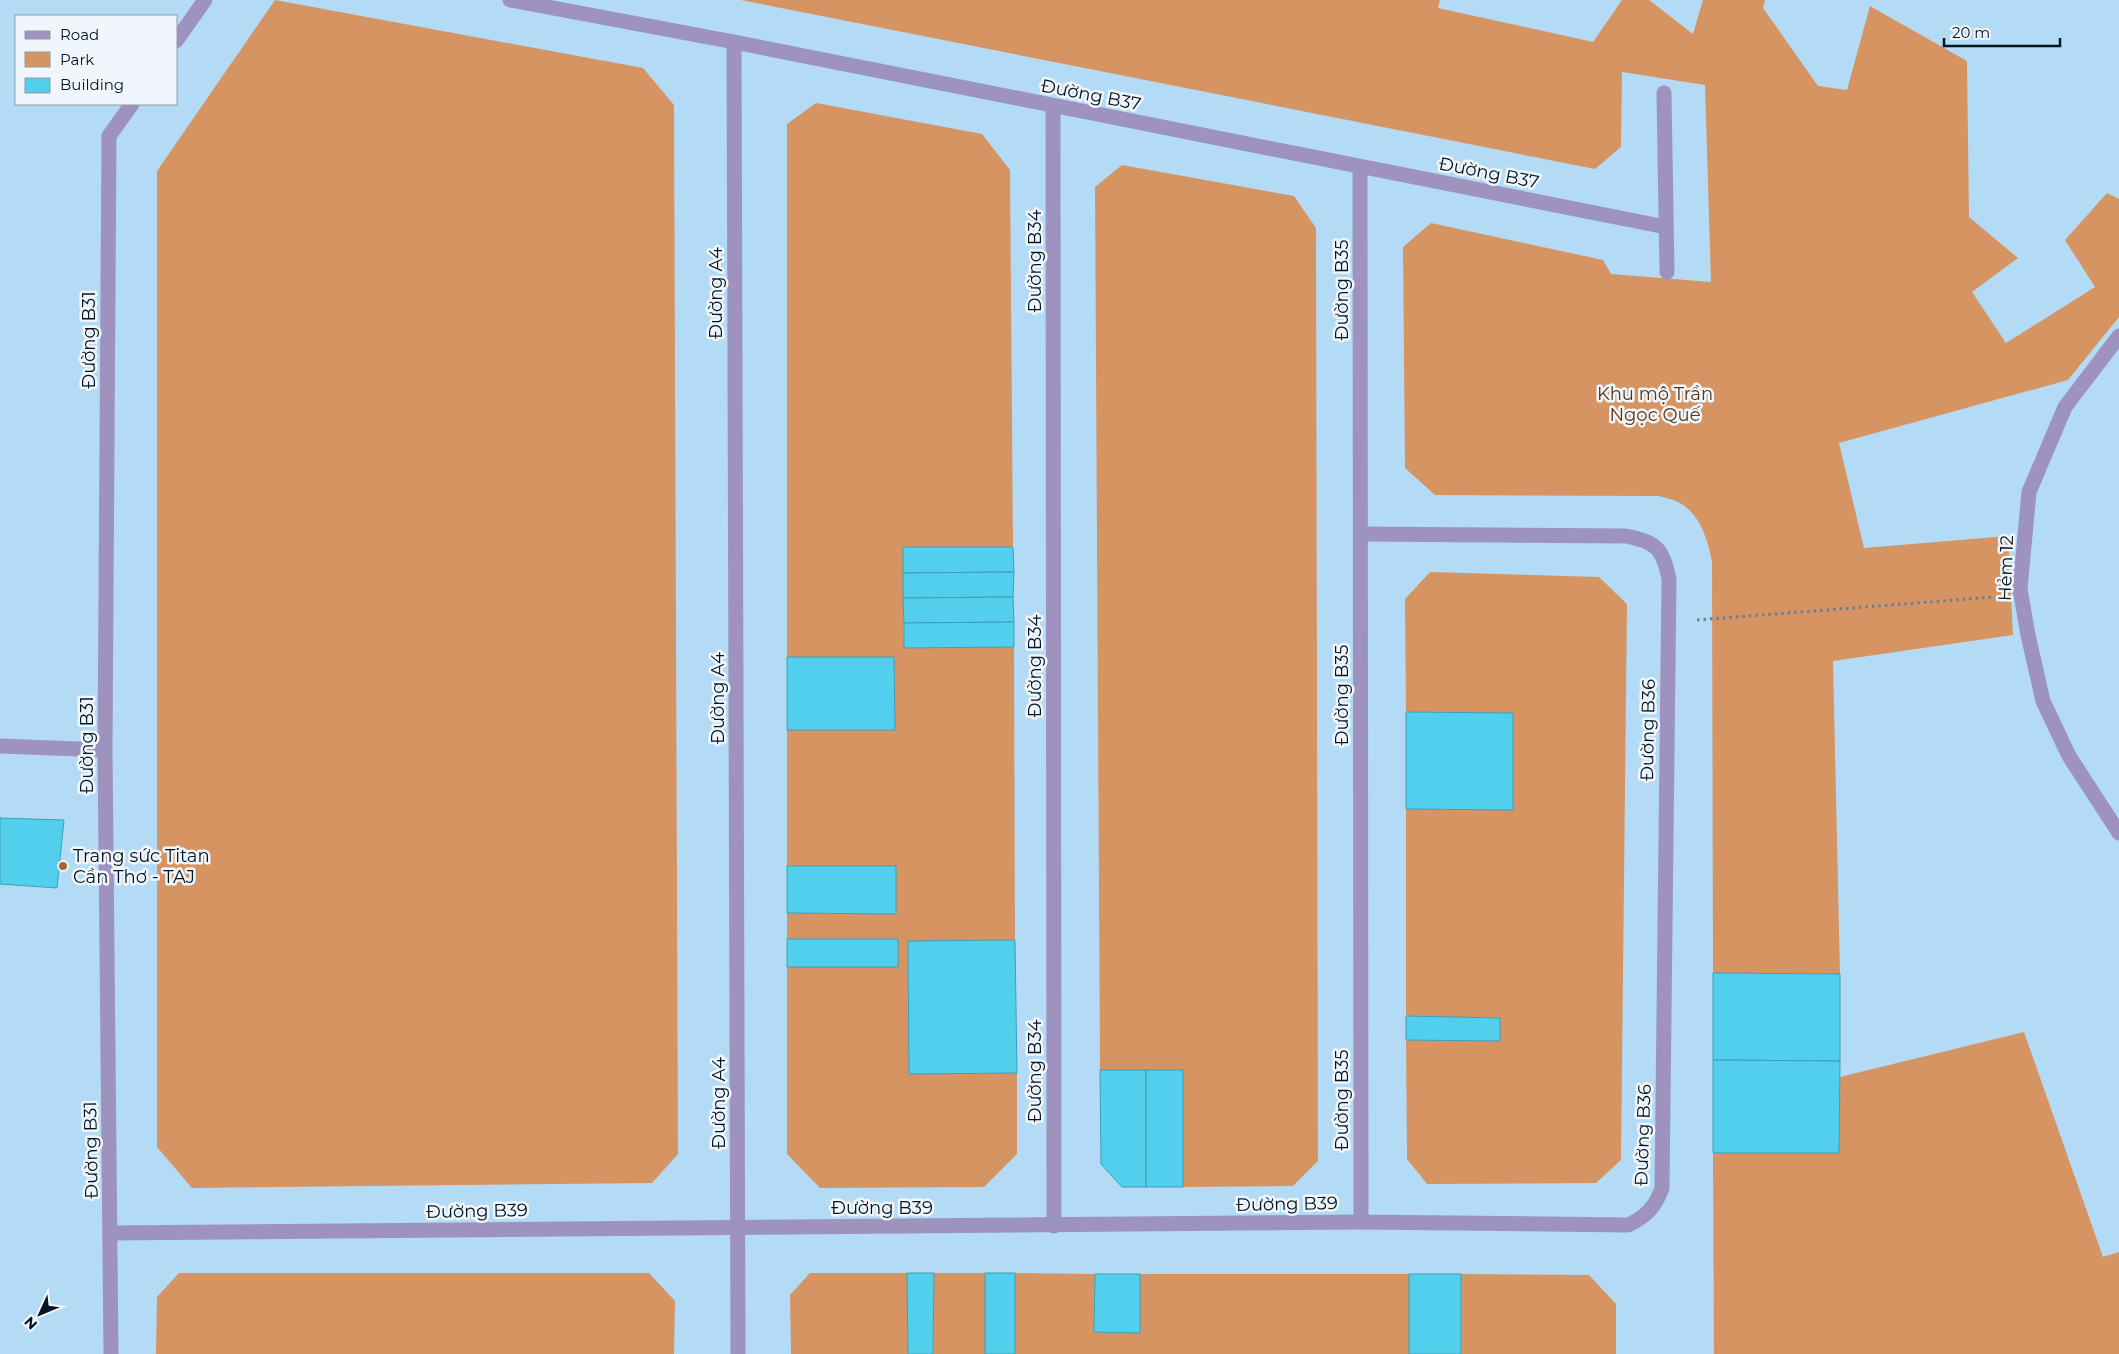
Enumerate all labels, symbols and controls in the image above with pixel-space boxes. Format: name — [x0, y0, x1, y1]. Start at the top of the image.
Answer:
legend — [15, 15, 178, 105]
scale bar — [1944, 15, 2060, 47]
text: 20 m — [1952, 23, 1990, 42]
text: Road — [60, 25, 99, 44]
text: Park — [60, 50, 94, 69]
text: Building — [60, 75, 124, 94]
street label: Đường B37 — [1039, 75, 1143, 115]
street label: Đường B37 — [1437, 153, 1541, 193]
street label: Đường B34 — [1024, 209, 1046, 312]
street label: Đường B35 — [1331, 239, 1353, 341]
street label: Đường A4 — [705, 247, 727, 339]
street label: Đường B31 — [78, 291, 100, 389]
park label: Khu mộ Trần Ngọc Quế — [1597, 383, 1713, 426]
street label: Hẻm 12 — [1994, 535, 2018, 601]
street label: Đường B34 — [1024, 614, 1046, 717]
street label: Đường B35 — [1331, 644, 1353, 746]
street label: Đường A4 — [707, 652, 729, 744]
street label: Đường B36 — [1636, 679, 1660, 781]
street label: Đường B31 — [76, 696, 98, 794]
place label: Trang sức Titan Cần Thơ - TAJ — [73, 845, 210, 888]
marker: Trang sức Titan Cần Thơ - TAJ — [57, 860, 69, 872]
street label: Đường B34 — [1024, 1019, 1046, 1122]
street label: Đường B35 — [1331, 1049, 1353, 1151]
street label: Đường A4 — [708, 1057, 730, 1149]
street label: Đường B36 — [1630, 1084, 1656, 1186]
street label: Đường B31 — [79, 1101, 103, 1199]
street label: Đường B39 — [1236, 1192, 1338, 1216]
street label: Đường B39 — [831, 1197, 933, 1219]
street label: Đường B39 — [426, 1199, 528, 1223]
north arrow — [15, 1289, 65, 1339]
text: N — [20, 1313, 41, 1333]

